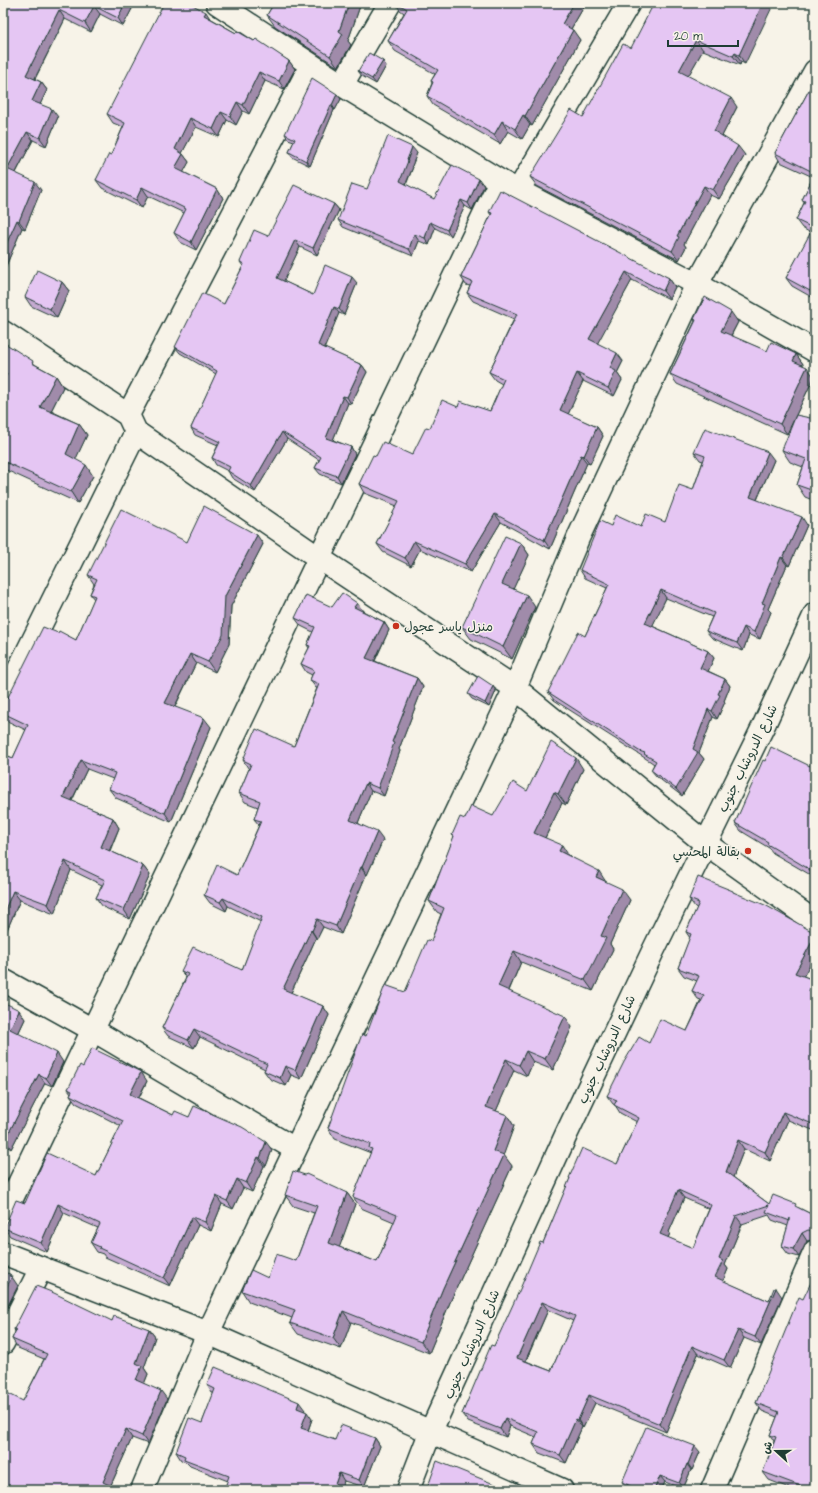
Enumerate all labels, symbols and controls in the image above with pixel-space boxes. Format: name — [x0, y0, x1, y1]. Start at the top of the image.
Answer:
scale bar — [668, 22, 738, 48]
text: 20 m — [674, 28, 703, 45]
place label: منزل ياسر عجول — [404, 618, 493, 636]
marker: منزل ياسر عجول — [391, 621, 401, 631]
street label: شارع الدروشاب جنوب — [714, 701, 782, 815]
place label: بقالة المحسي — [673, 843, 740, 863]
marker: بقالة المحسي — [743, 846, 753, 856]
street label: شارع الدروشاب جنوب — [574, 992, 640, 1107]
street label: شارع الدروشاب جنوب — [440, 1287, 504, 1402]
north arrow — [756, 1431, 796, 1471]
text: ش — [758, 1439, 776, 1456]

